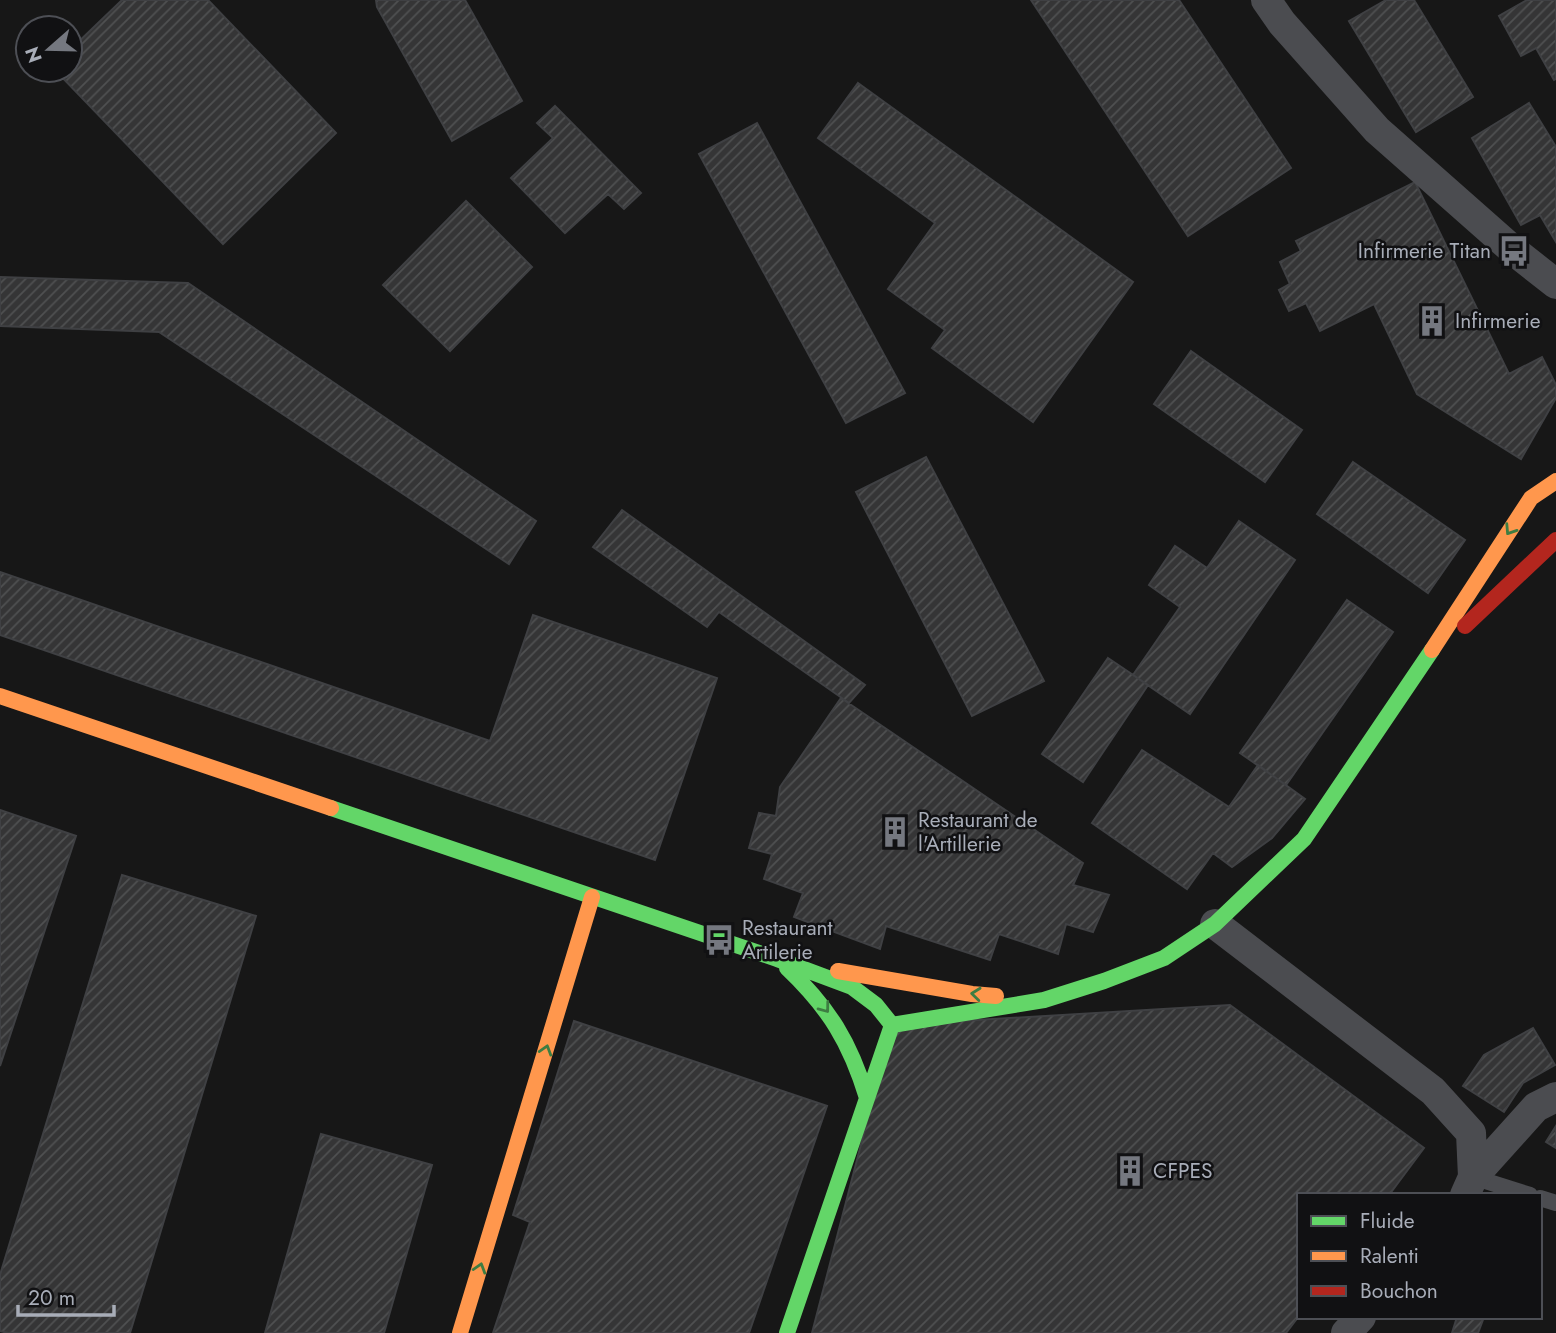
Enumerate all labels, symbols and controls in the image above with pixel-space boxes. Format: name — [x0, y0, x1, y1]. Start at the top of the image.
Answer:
north arrow — [14, 14, 84, 84]
text: N — [18, 43, 49, 66]
bus stop icon: Infirmerie Titan — [1497, 234, 1531, 268]
place label: Infirmerie Titan — [1358, 236, 1491, 266]
building icon: Infirmerie — [1415, 304, 1449, 338]
place label: Infirmerie — [1455, 306, 1541, 336]
one-way arrow — [1505, 522, 1518, 535]
place label: Restaurant de l'Artillerie — [918, 805, 1038, 859]
building icon: Restaurant de l'Artillerie — [878, 815, 912, 849]
place label: Restaurant Artilerie — [742, 913, 833, 967]
bus stop icon: Restaurant Artilerie — [702, 923, 736, 957]
one-way arrow — [971, 987, 982, 1002]
one-way arrow — [816, 1000, 829, 1013]
one-way arrow — [537, 1044, 552, 1056]
building icon: CFPES — [1113, 1154, 1147, 1188]
place label: CFPES — [1153, 1156, 1212, 1186]
legend — [1297, 1193, 1542, 1319]
text: Fluide — [1360, 1206, 1415, 1236]
text: Ralenti — [1360, 1241, 1419, 1271]
one-way arrow — [471, 1262, 486, 1274]
scale bar — [18, 1274, 114, 1318]
text: Bouchon — [1360, 1276, 1438, 1306]
text: 20 m — [28, 1283, 75, 1313]

